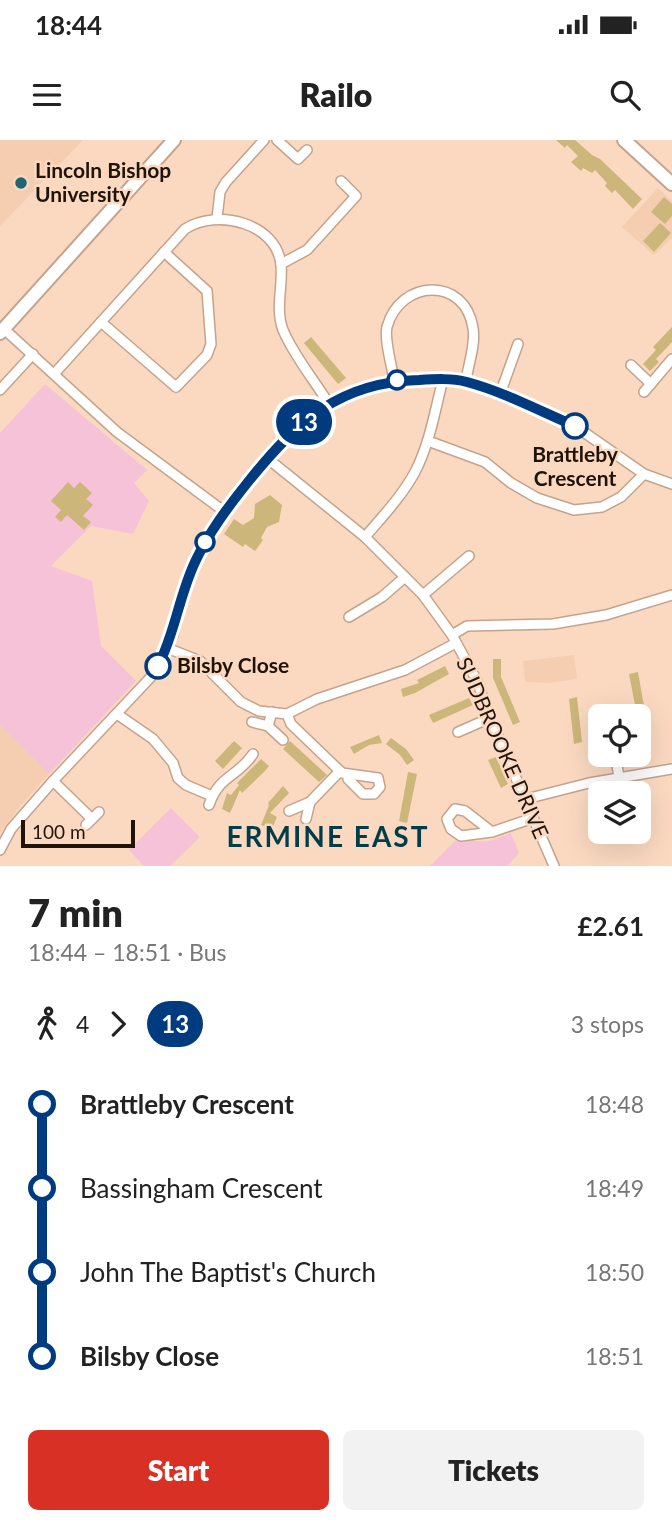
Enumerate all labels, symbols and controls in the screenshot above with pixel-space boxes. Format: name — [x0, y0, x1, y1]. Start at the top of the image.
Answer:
text: 18:44 — [35, 9, 102, 41]
text: Railo — [300, 75, 372, 114]
icon: menu — [28, 76, 66, 114]
icon: search — [606, 76, 644, 114]
place label: Lincoln Bishop University — [35, 157, 171, 206]
marker: Lincoln Bishop University — [13, 175, 29, 191]
unlabelled marker — [387, 370, 407, 390]
line badge: 13 — [272, 399, 336, 445]
text: 13 — [290, 407, 318, 436]
marker: Brattleby Crescent — [562, 413, 588, 439]
place label: Brattleby Crescent — [532, 441, 619, 490]
unlabelled marker — [195, 532, 215, 552]
place label: Bilsby Close — [177, 652, 289, 677]
marker: Bilsby Close — [145, 653, 171, 679]
street label: SUDBROOKE DRIVE — [452, 653, 555, 842]
map controls — [588, 704, 651, 844]
button: locate — [588, 704, 651, 767]
button: layers — [588, 781, 651, 844]
scale bar — [21, 817, 135, 849]
district label: ERMINE EAST — [226, 819, 430, 853]
text: 100 m — [32, 820, 86, 843]
text: 7 min — [28, 889, 123, 935]
text: £2.61 — [578, 910, 644, 942]
text: 18:44 – 18:51 · Bus — [28, 938, 227, 966]
icon: walk — [28, 1005, 66, 1043]
icon: forward — [99, 1005, 137, 1043]
text: 13 — [161, 1009, 189, 1038]
text: 4 — [76, 1010, 89, 1038]
text: 3 stops — [571, 1010, 644, 1038]
text: Brattleby Crescent — [80, 1088, 294, 1120]
text: 18:48 — [585, 1090, 644, 1118]
text: Bassingham Crescent — [80, 1172, 323, 1204]
text: 18:49 — [585, 1174, 644, 1202]
text: John The Baptist's Church — [80, 1256, 376, 1288]
text: 18:50 — [585, 1258, 644, 1286]
text: Bilsby Close — [80, 1340, 219, 1372]
text: 18:51 — [585, 1342, 644, 1370]
button: Start — [28, 1430, 329, 1510]
button: Tickets — [343, 1430, 644, 1510]

